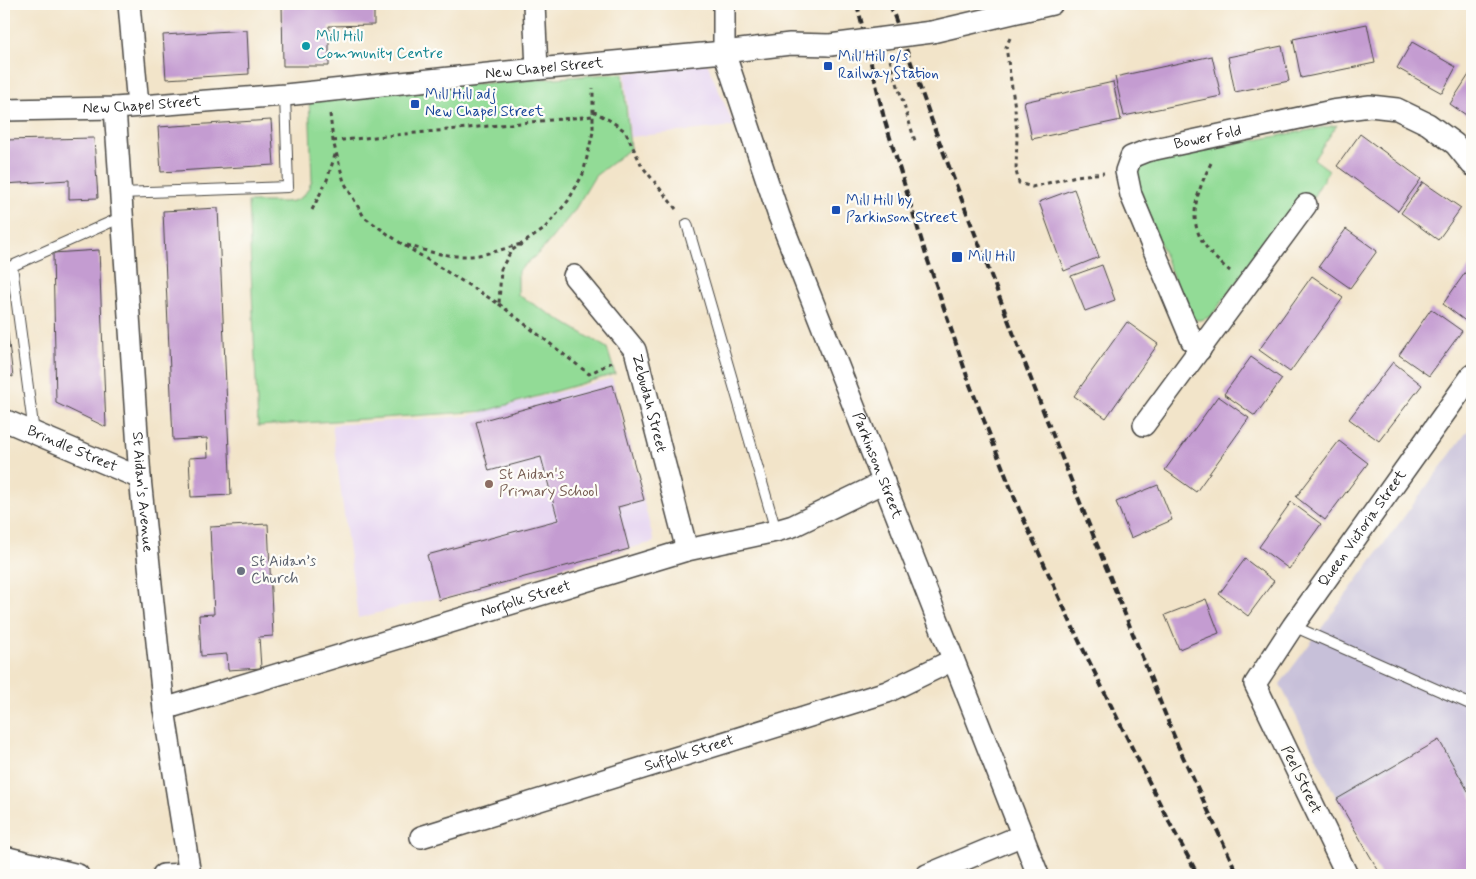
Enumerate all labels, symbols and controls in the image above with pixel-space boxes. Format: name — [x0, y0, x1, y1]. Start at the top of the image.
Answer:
place label: Mill Hill Community Centre — [316, 27, 443, 64]
marker: Mill Hill Community Centre — [300, 40, 312, 52]
place label: Mill Hill o/s Railway Station — [838, 47, 939, 84]
street label: New Chapel Street — [484, 53, 604, 84]
marker: Mill Hill o/s Railway Station — [822, 60, 834, 72]
place label: Mill Hill adj New Chapel Street — [425, 85, 544, 122]
street label: New Chapel Street — [82, 91, 202, 119]
marker: Mill Hill adj New Chapel Street — [409, 98, 421, 110]
street label: Bower Fold — [1172, 121, 1244, 155]
place label: Mill Hill by Parkinson Street — [846, 191, 958, 228]
marker: Mill Hill by Parkinson Street — [830, 204, 842, 216]
place label: Mill Hill — [968, 247, 1015, 267]
marker: Mill Hill — [950, 250, 964, 264]
street label: Zebudah Street — [626, 352, 671, 455]
street label: Parkinson Street — [847, 410, 907, 522]
street label: Brindle Street — [24, 421, 120, 477]
street label: St Aidan's Avenue — [127, 431, 158, 553]
place label: St Aidan's Primary School — [499, 465, 598, 502]
street label: Queen Victoria Street — [1314, 466, 1411, 591]
marker: St Aidan's Primary School — [483, 478, 495, 490]
place label: St Aidan’s Church — [251, 552, 316, 589]
marker: St Aidan’s Church — [235, 565, 247, 577]
street label: Norfolk Street — [478, 576, 573, 622]
street label: Suffolk Street — [642, 730, 737, 777]
street label: Peel Street — [1276, 743, 1326, 817]

